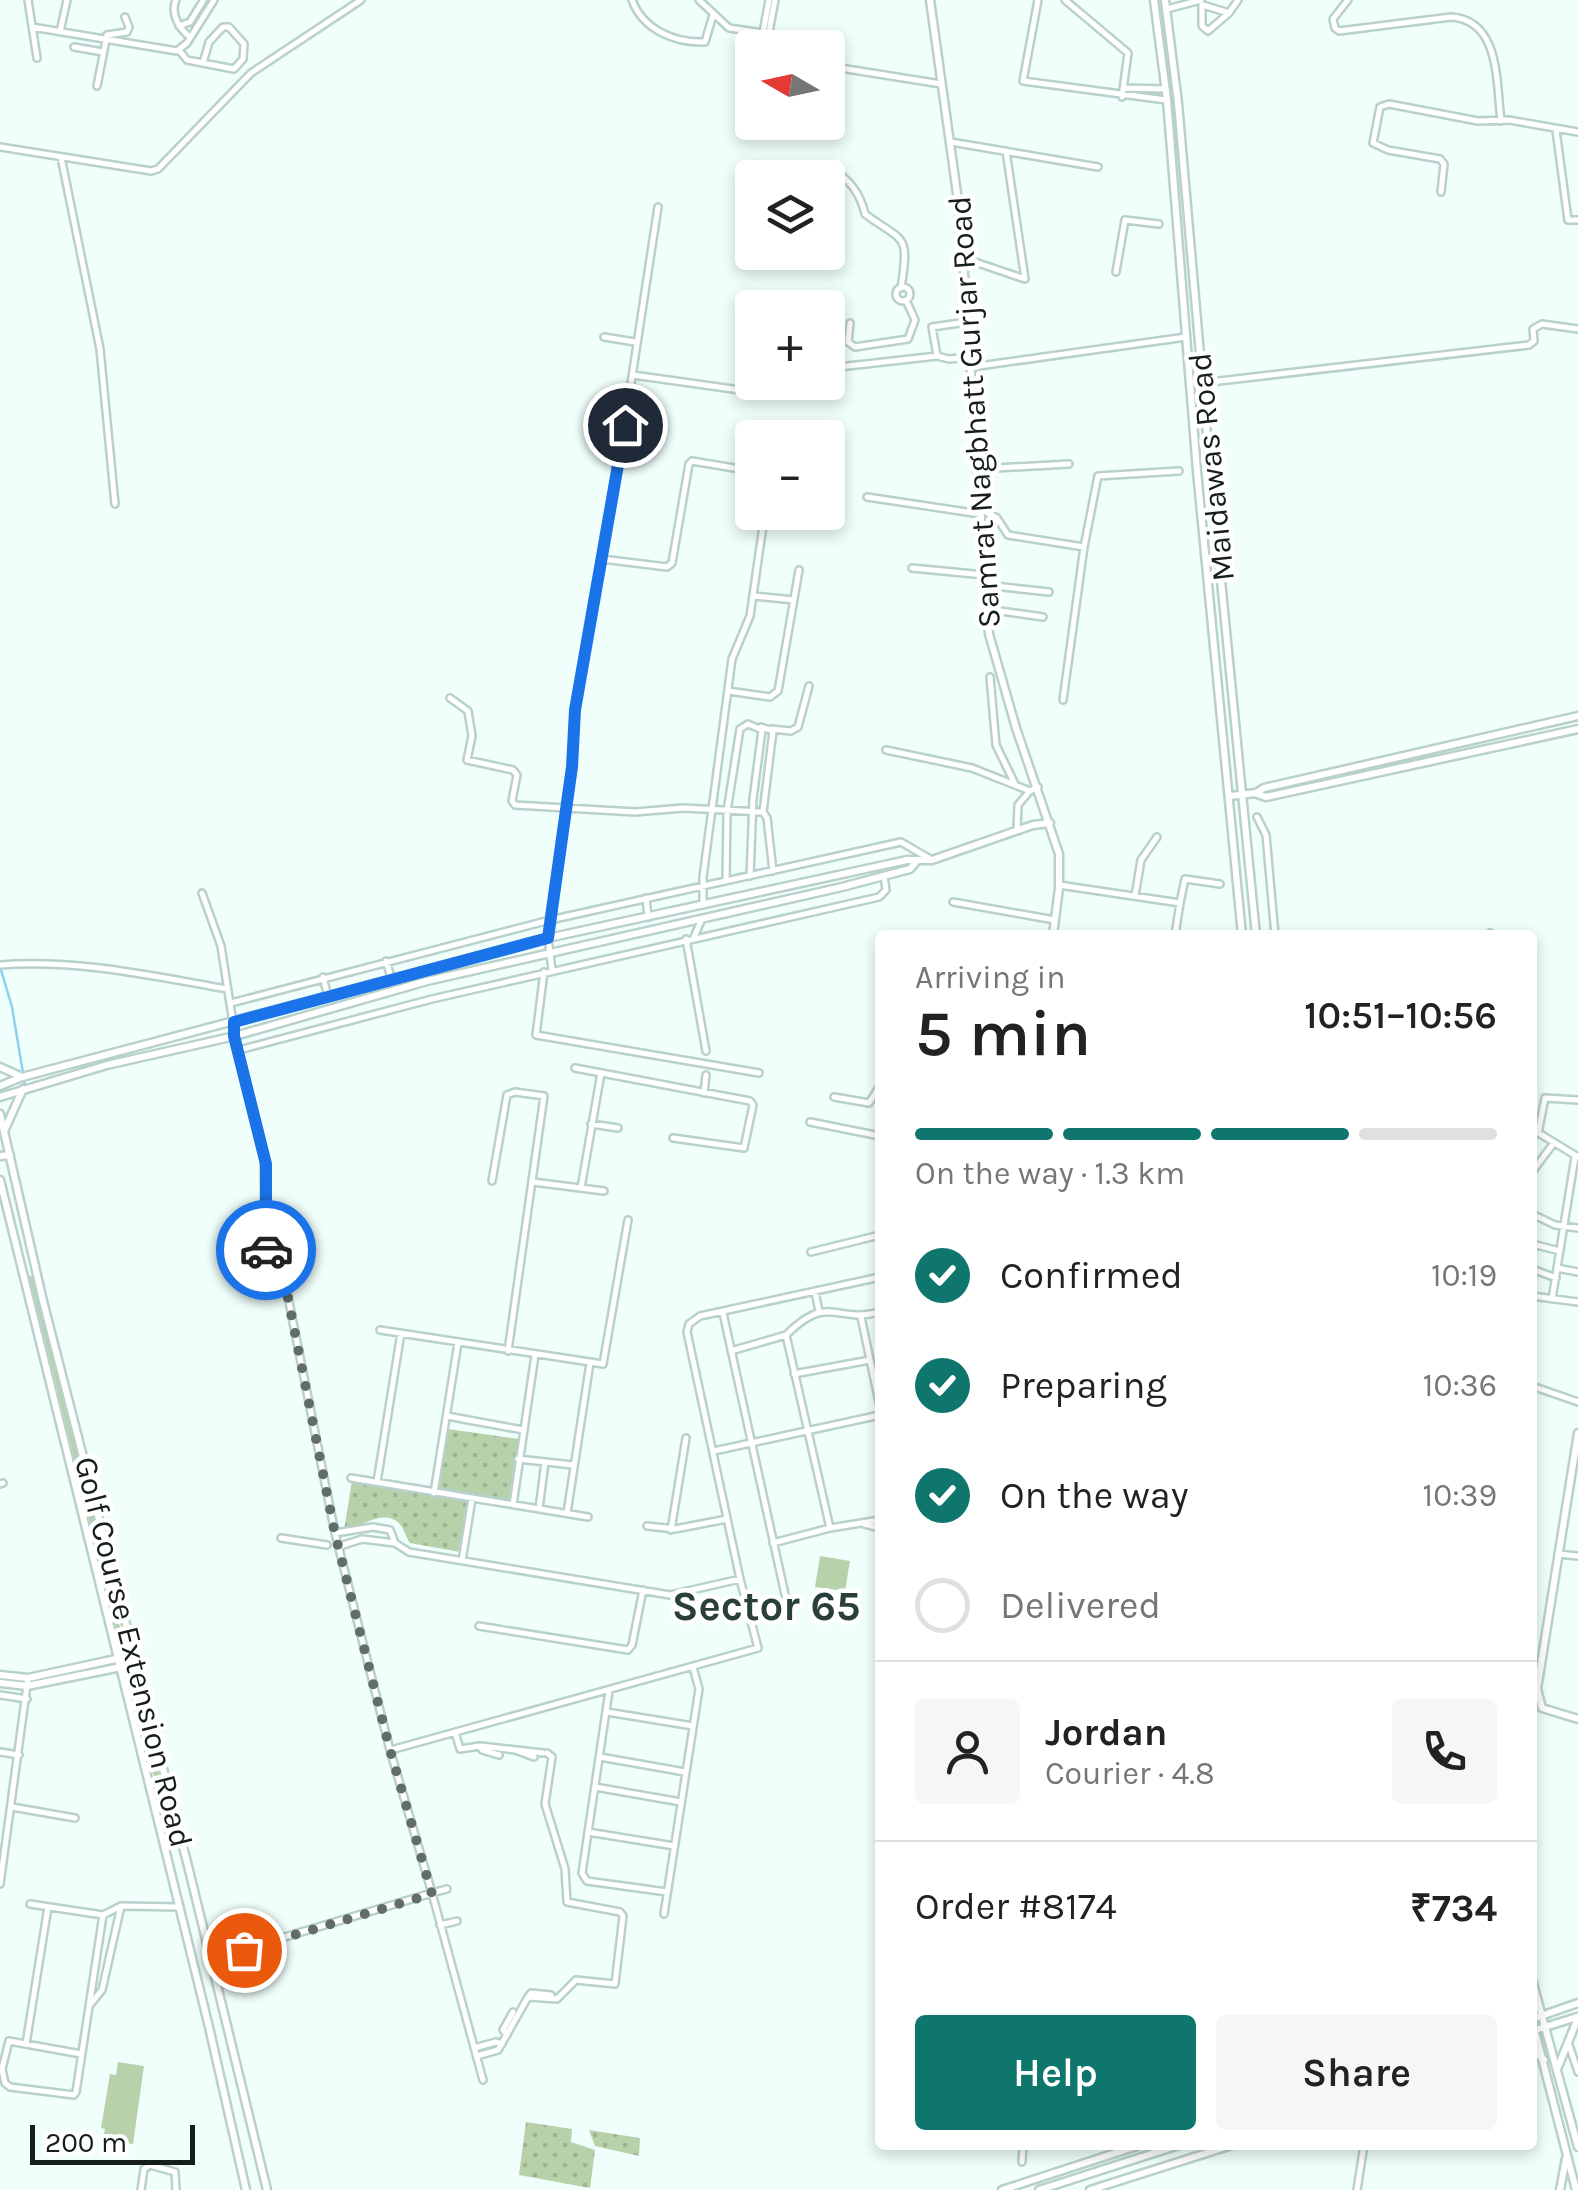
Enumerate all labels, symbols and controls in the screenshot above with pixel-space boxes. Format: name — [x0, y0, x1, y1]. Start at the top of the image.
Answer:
north arrow — [735, 30, 845, 140]
map controls — [735, 30, 845, 530]
button: layers — [735, 160, 845, 270]
street label: Samrat Nagbhatt Gurjar Road — [941, 195, 1008, 629]
button: + — [735, 290, 845, 400]
street label: Maidawas Road — [1181, 351, 1242, 583]
pin — [583, 383, 668, 468]
icon: home — [598, 398, 653, 453]
button: − — [735, 420, 845, 530]
text: Arriving in — [915, 959, 1066, 996]
text: 10:51–10:56 — [1304, 993, 1497, 1038]
text: 5 min — [915, 995, 1091, 1071]
text: On the way · 1.3 km — [915, 1155, 1185, 1192]
courier — [216, 1200, 316, 1300]
icon: car — [239, 1223, 294, 1278]
icon: check — [915, 1248, 970, 1303]
text: Confirmed — [1000, 1253, 1183, 1298]
text: 10:19 — [1431, 1257, 1497, 1294]
icon: check — [915, 1358, 970, 1413]
text: Preparing — [1000, 1363, 1167, 1408]
text: 10:36 — [1423, 1367, 1497, 1404]
street label: Golf Course Extension Road — [67, 1453, 200, 1851]
icon: check — [915, 1468, 970, 1523]
text: On the way — [1000, 1473, 1188, 1518]
text: 10:39 — [1423, 1477, 1497, 1514]
district label: Sector 65 — [672, 1581, 860, 1631]
text: Delivered — [1000, 1583, 1161, 1628]
button: person — [915, 1699, 1020, 1804]
button: phone — [1392, 1699, 1497, 1804]
text: Jordan — [1045, 1710, 1168, 1755]
text: Courier · 4.8 — [1045, 1755, 1215, 1792]
text: Order #8174 — [915, 1884, 1117, 1929]
text: ₹734 — [1410, 1886, 1497, 1931]
pin — [202, 1908, 287, 1993]
icon: bag — [217, 1923, 272, 1978]
button: Help — [915, 2015, 1196, 2130]
button: Share — [1216, 2015, 1497, 2130]
scale bar — [30, 2120, 195, 2164]
text: 200 m — [45, 2126, 127, 2159]

